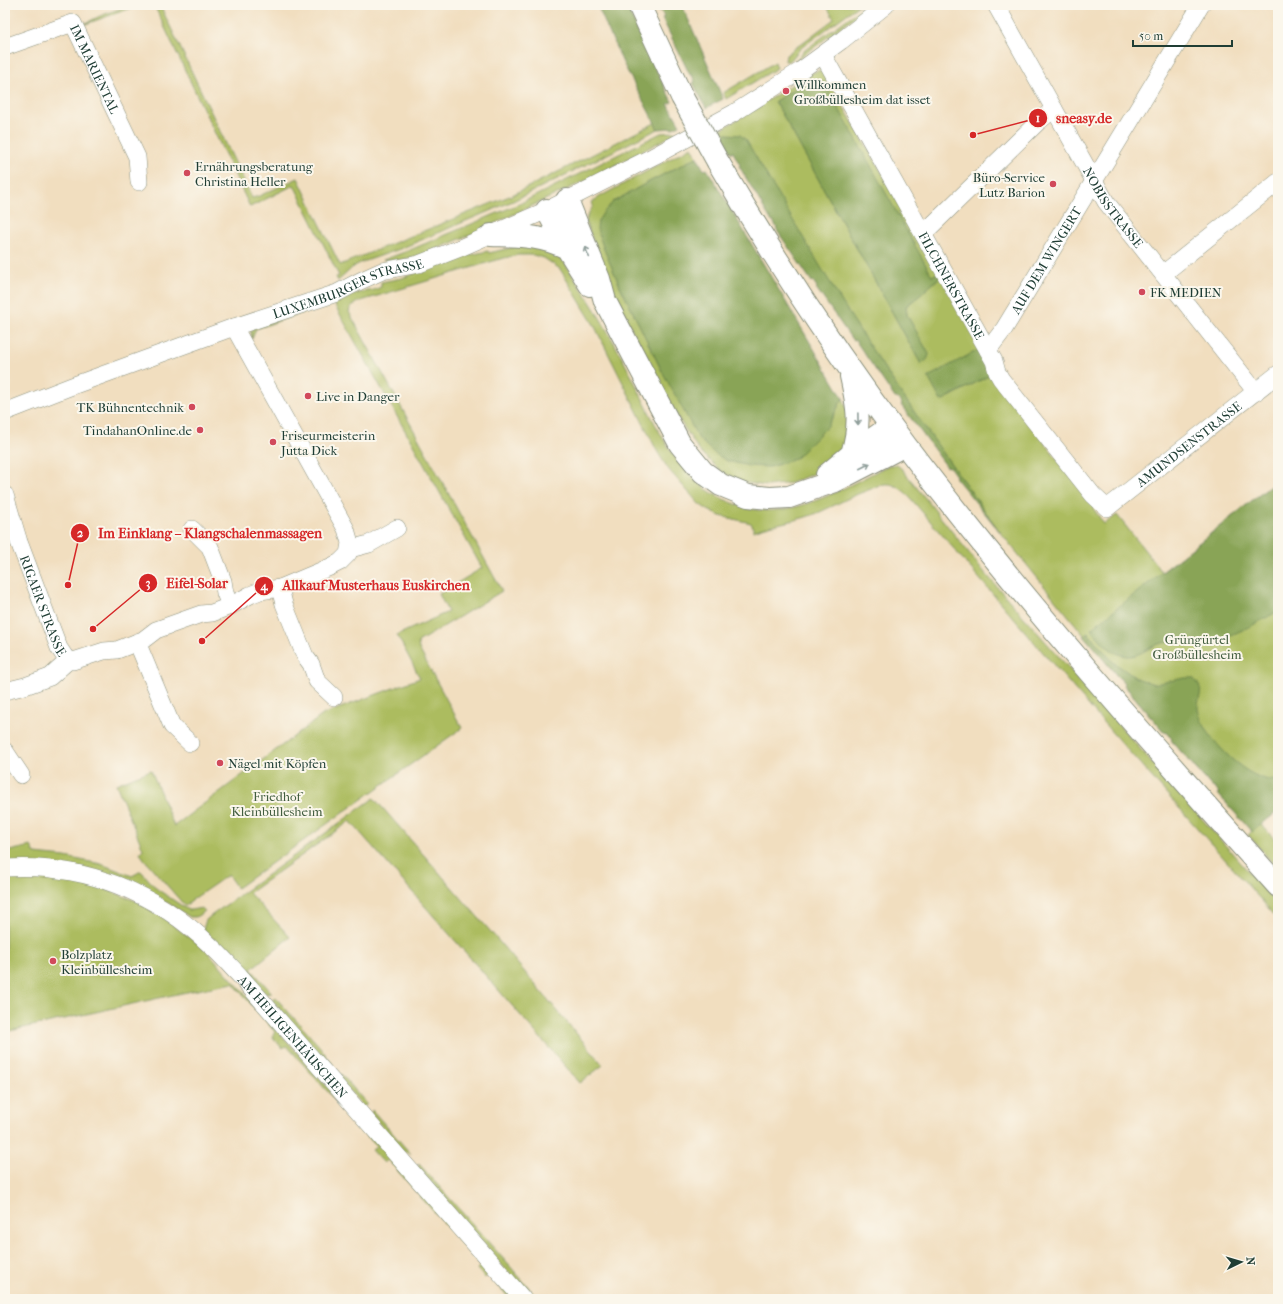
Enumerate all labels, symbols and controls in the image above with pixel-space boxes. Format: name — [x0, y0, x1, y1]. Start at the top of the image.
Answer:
street label: IM MARIENTAL — [67, 22, 122, 116]
scale bar — [1133, 22, 1232, 48]
text: 50 m — [1139, 29, 1163, 43]
place label: Willkommen Großbüllesheim dat isset — [793, 77, 931, 107]
marker: Willkommen Großbüllesheim dat isset — [781, 86, 791, 96]
callout: sneasy.de — [1028, 105, 1120, 131]
text: sneasy.de — [1056, 110, 1112, 127]
text: 1 — [1036, 111, 1040, 125]
place label: Ernährungsberatung Christina Heller — [195, 159, 314, 189]
street label: NOBISSTRASSE — [1080, 165, 1146, 251]
marker: Ernährungsberatung Christina Heller — [182, 168, 192, 178]
place label: Büro-Service Lutz Barion — [973, 170, 1046, 200]
marker: Büro-Service Lutz Barion — [1048, 179, 1058, 189]
street label: AUF DEM WINGERT — [1007, 204, 1085, 318]
street label: FILCHNERSTRASSE — [915, 229, 987, 342]
one-way arrow — [583, 246, 591, 258]
street label: LUXEMBURGER STRASSE — [271, 256, 426, 322]
place label: FK MEDIEN — [1150, 285, 1222, 300]
marker: FK MEDIEN — [1137, 287, 1147, 297]
place label: Live in Danger — [316, 389, 400, 404]
marker: Live in Danger — [303, 391, 313, 401]
street label: AMUNDSENSTRASSE — [1133, 398, 1245, 491]
place label: TK Bühnentechnik — [76, 400, 184, 415]
marker: TK Bühnentechnik — [187, 402, 197, 412]
one-way arrow — [855, 412, 862, 425]
place label: TindahanOnline.de — [83, 423, 193, 438]
marker: TindahanOnline.de — [195, 425, 205, 435]
place label: Friseurmeisterin Jutta Dick — [280, 428, 376, 458]
marker: Friseurmeisterin Jutta Dick — [268, 437, 278, 447]
one-way arrow — [859, 462, 871, 469]
callout: Im Einklang – Klangschalenmassagen — [70, 520, 331, 546]
text: Im Einklang – Klangschalenmassagen — [98, 525, 323, 542]
text: 2 — [77, 526, 84, 540]
street label: RIGAER STRASSE — [17, 553, 69, 659]
callout: Eifel-Solar — [138, 570, 236, 596]
callout: Allkauf Musterhaus Euskirchen — [254, 573, 478, 599]
text: Eifel-Solar — [166, 575, 229, 592]
text: 3 — [146, 576, 151, 591]
text: Allkauf Musterhaus Euskirchen — [281, 577, 471, 594]
text: 4 — [259, 579, 268, 594]
park label: Grüngürtel Großbüllesheim — [1153, 632, 1242, 662]
place label: Nägel mit Köpfen — [228, 756, 327, 771]
marker: Nägel mit Köpfen — [215, 758, 225, 768]
park label: Friedhof Kleinbüllesheim — [231, 789, 323, 819]
place label: Bolzplatz Kleinbüllesheim — [61, 947, 153, 977]
marker: Bolzplatz Kleinbüllesheim — [48, 956, 58, 966]
street label: AM HEILIGENHÄUSCHEN — [234, 972, 350, 1101]
north arrow — [1221, 1242, 1261, 1282]
text: N — [1244, 1256, 1257, 1267]

